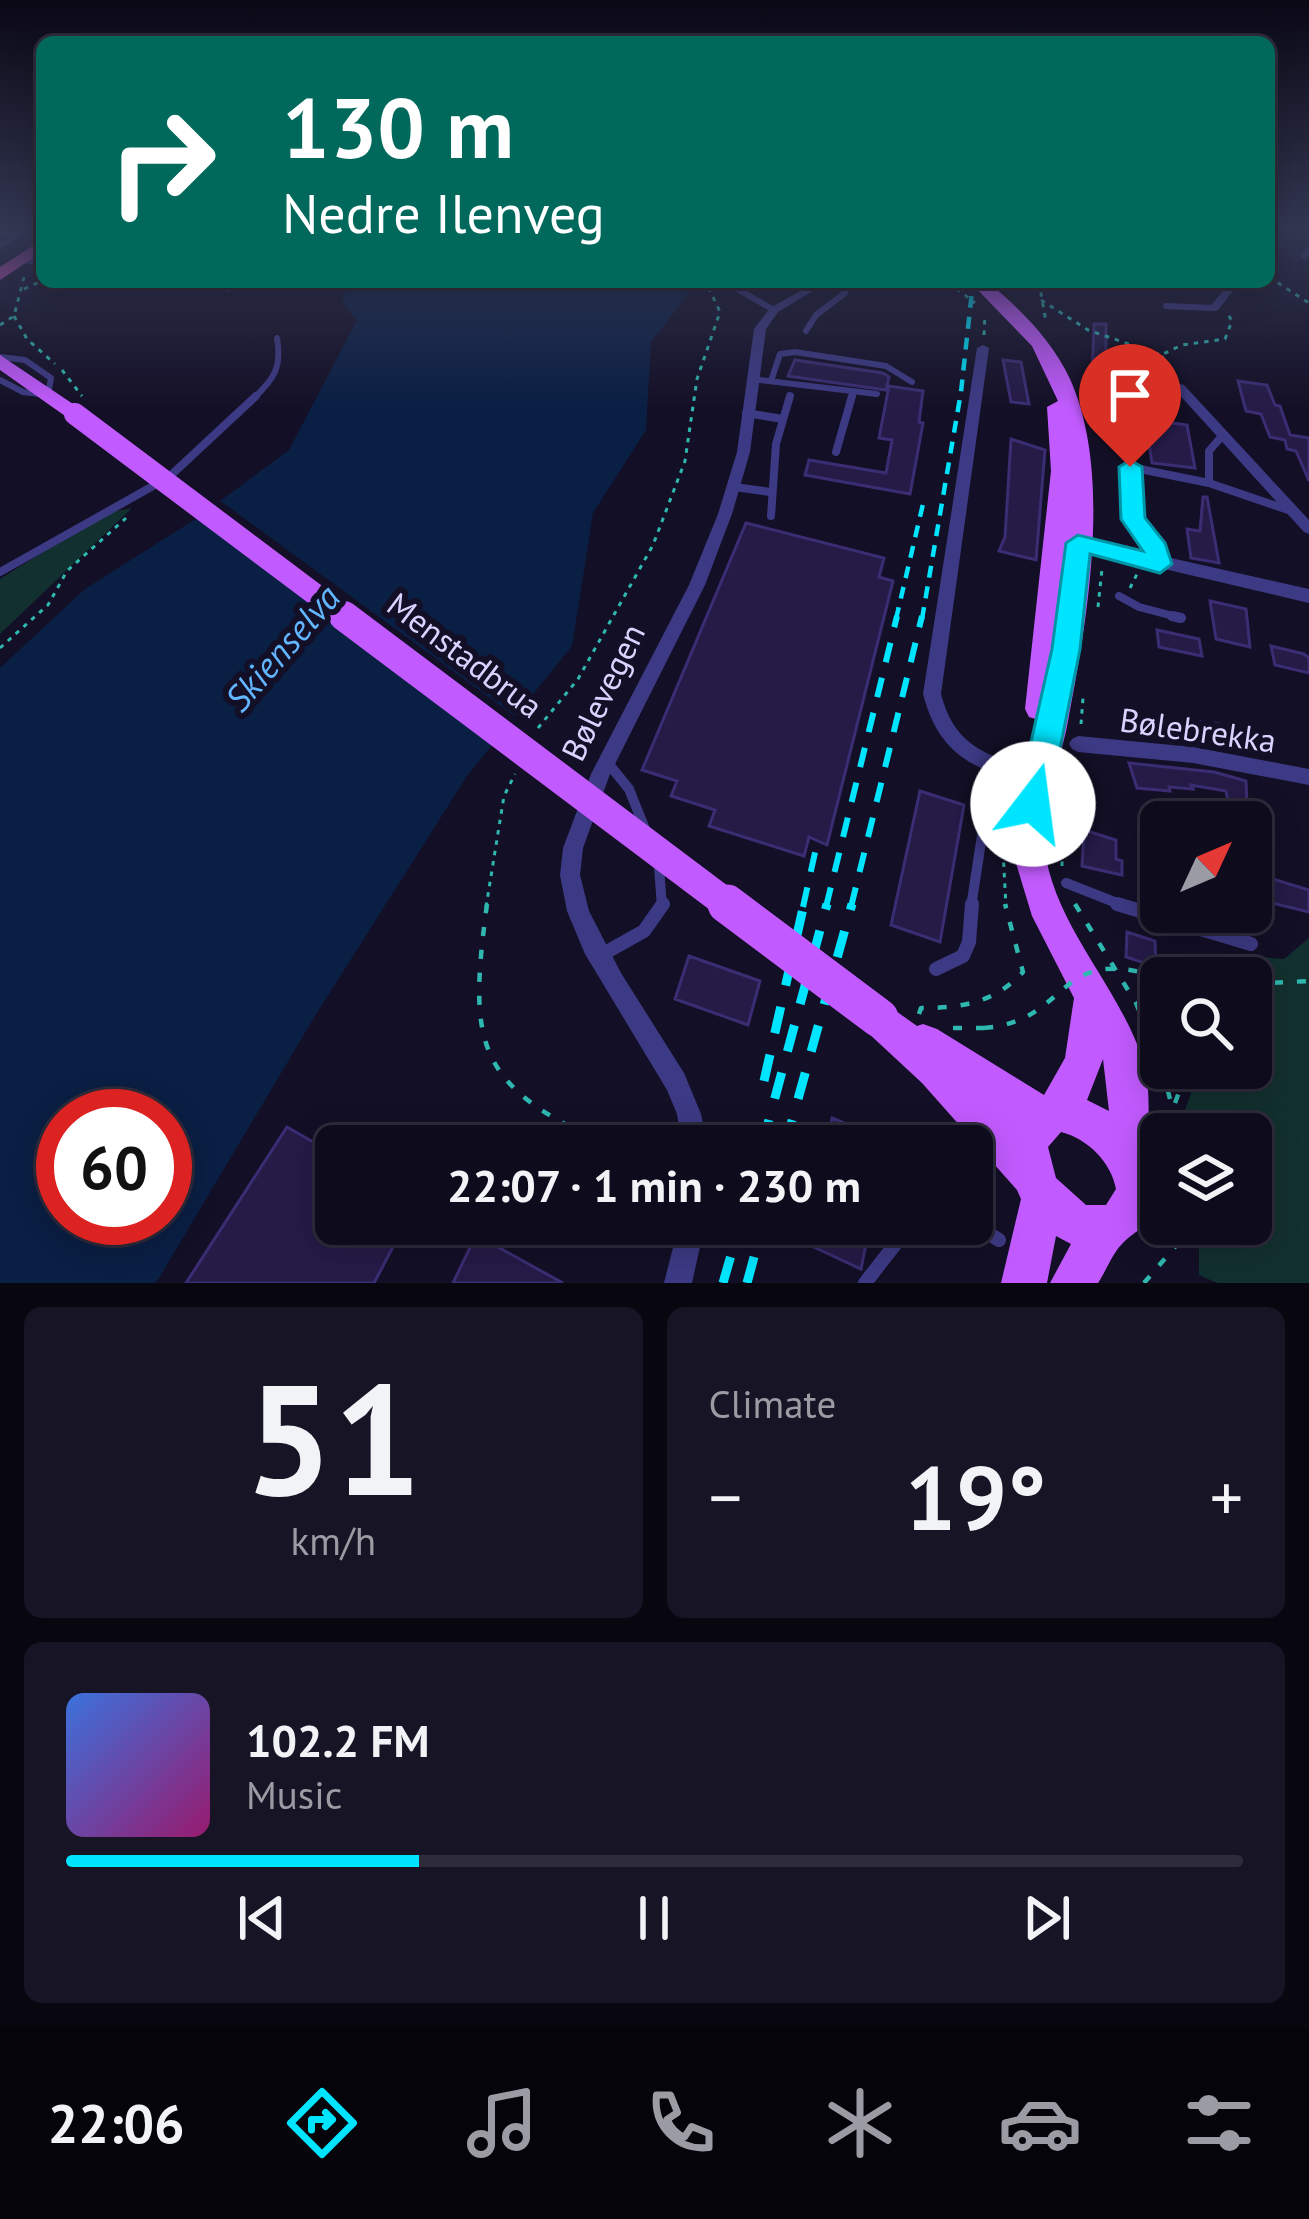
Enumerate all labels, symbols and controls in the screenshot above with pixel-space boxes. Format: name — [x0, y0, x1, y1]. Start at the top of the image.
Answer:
text: 130 m — [282, 72, 514, 181]
icon: right — [84, 84, 240, 240]
text: Nedre Ilenveg — [282, 178, 605, 248]
pin — [1079, 344, 1181, 467]
icon: arrive — [1097, 362, 1163, 428]
water label: Skienselva — [214, 574, 350, 721]
street label: Menstadbrua — [379, 582, 551, 727]
street label: Bølevegen — [551, 616, 654, 767]
street label: Bølebrekka — [1117, 697, 1279, 762]
position arrow — [970, 741, 1096, 867]
north arrow — [1140, 801, 1272, 933]
map controls — [1140, 801, 1272, 1245]
button: search — [1140, 957, 1272, 1089]
speed limit sign: 60 — [36, 1089, 192, 1245]
button: layers — [1140, 1113, 1272, 1245]
text: 22:07 · 1 min · 230 m — [447, 1156, 861, 1214]
text: 51 — [245, 1336, 422, 1538]
text: Climate — [709, 1378, 836, 1429]
text: 19° — [905, 1438, 1046, 1555]
text: − — [709, 1454, 742, 1539]
text: + — [1210, 1454, 1243, 1539]
text: km/h — [291, 1515, 376, 1566]
text: 102.2 FM — [246, 1711, 429, 1769]
text: Music — [246, 1769, 342, 1820]
icon: previous — [229, 1885, 295, 1951]
icon: pause — [621, 1885, 687, 1951]
icon: next — [1014, 1885, 1080, 1951]
icon: directions — [280, 2081, 364, 2165]
icon: music — [460, 2081, 544, 2165]
icon: phone — [639, 2081, 723, 2165]
icon: climate — [818, 2081, 902, 2165]
icon: car — [998, 2081, 1082, 2165]
icon: filters — [1177, 2081, 1261, 2165]
text: 22:06 — [48, 2088, 185, 2158]

